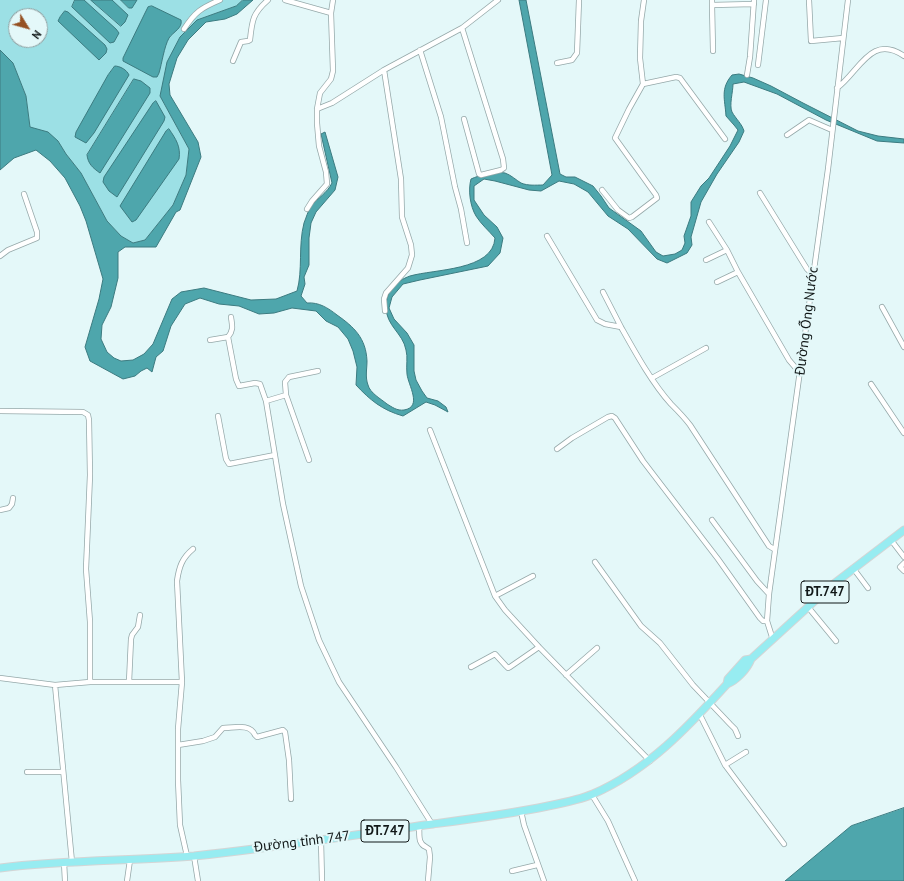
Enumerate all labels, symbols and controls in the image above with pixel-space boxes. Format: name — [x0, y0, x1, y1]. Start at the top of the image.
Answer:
north arrow — [8, 8, 48, 48]
text: N — [29, 28, 45, 42]
street label: Đường Ống Nước — [792, 266, 822, 376]
road number: ĐT.747 — [801, 581, 849, 603]
road number: ĐT.747 — [361, 820, 409, 842]
street label: Đường tỉnh 747 — [253, 828, 351, 856]

